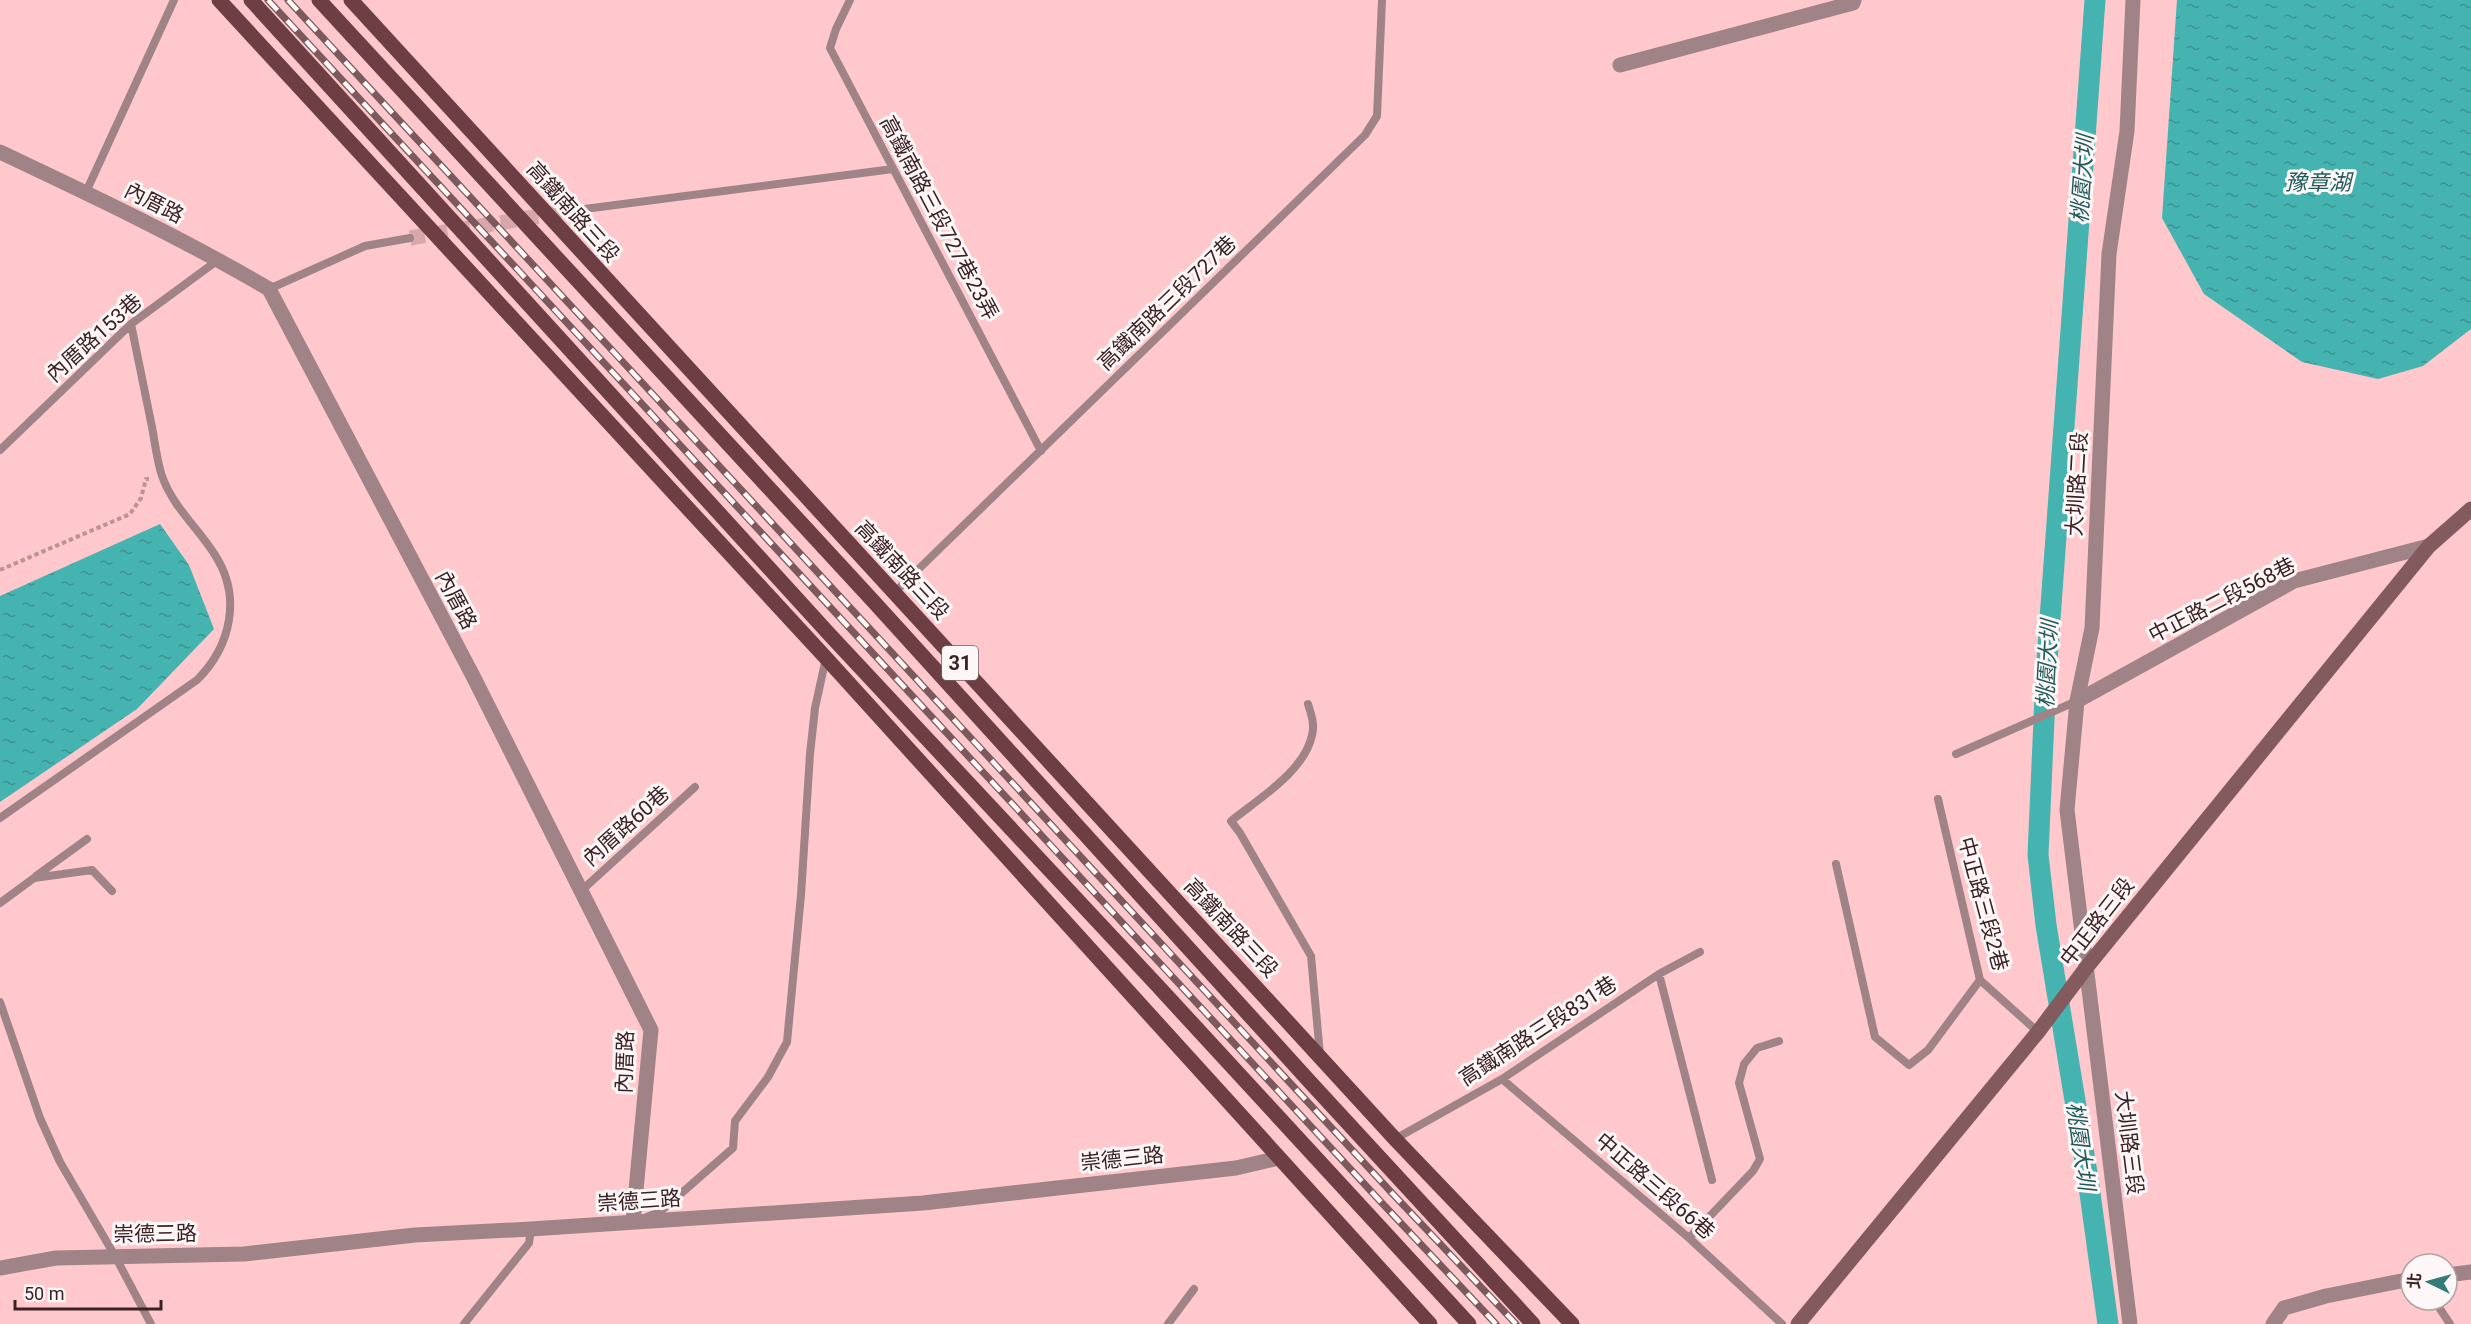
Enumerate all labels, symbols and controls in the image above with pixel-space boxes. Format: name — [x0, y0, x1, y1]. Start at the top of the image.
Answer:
street label: 高鐵南路三段727巷23弄 — [875, 112, 1003, 324]
water label: 桃園大圳 — [2067, 131, 2098, 224]
street label: 高鐵南路三段 — [522, 157, 624, 267]
water label: 豫章湖 — [2285, 170, 2354, 195]
street label: 內厝路 — [120, 178, 188, 228]
street label: 高鐵南路三段727巷 — [1093, 231, 1241, 375]
street label: 內厝路153巷 — [42, 289, 146, 387]
street label: 大圳路二段 — [2062, 431, 2092, 537]
street label: 高鐵南路三段 — [850, 516, 954, 624]
street label: 中正路二段568巷 — [2145, 553, 2299, 647]
street label: 內厝路 — [431, 567, 481, 633]
water label: 桃園大圳 — [2033, 616, 2062, 709]
road number: 31 — [942, 646, 978, 680]
street label: 內厝路60巷 — [578, 781, 674, 871]
street label: 中正路三段2巷 — [1954, 834, 2012, 974]
street label: 中正路三段 — [2055, 873, 2139, 971]
street label: 高鐵南路三段 — [1179, 874, 1283, 982]
street label: 高鐵南路三段831巷 — [1455, 971, 1621, 1091]
street label: 內厝路 — [612, 1030, 638, 1094]
street label: 大圳路三段 — [2111, 1089, 2147, 1197]
water label: 桃園大圳 — [2062, 1101, 2099, 1194]
street label: 中正路三段66巷 — [1591, 1128, 1719, 1244]
street label: 崇德三路 — [1079, 1143, 1165, 1175]
street label: 崇德三路 — [596, 1186, 682, 1216]
street label: 崇德三路 — [113, 1221, 197, 1247]
north arrow — [2399, 1252, 2459, 1312]
text: 北 — [2404, 1272, 2425, 1290]
scale bar — [15, 1273, 160, 1311]
text: 50 m — [24, 1283, 64, 1304]

